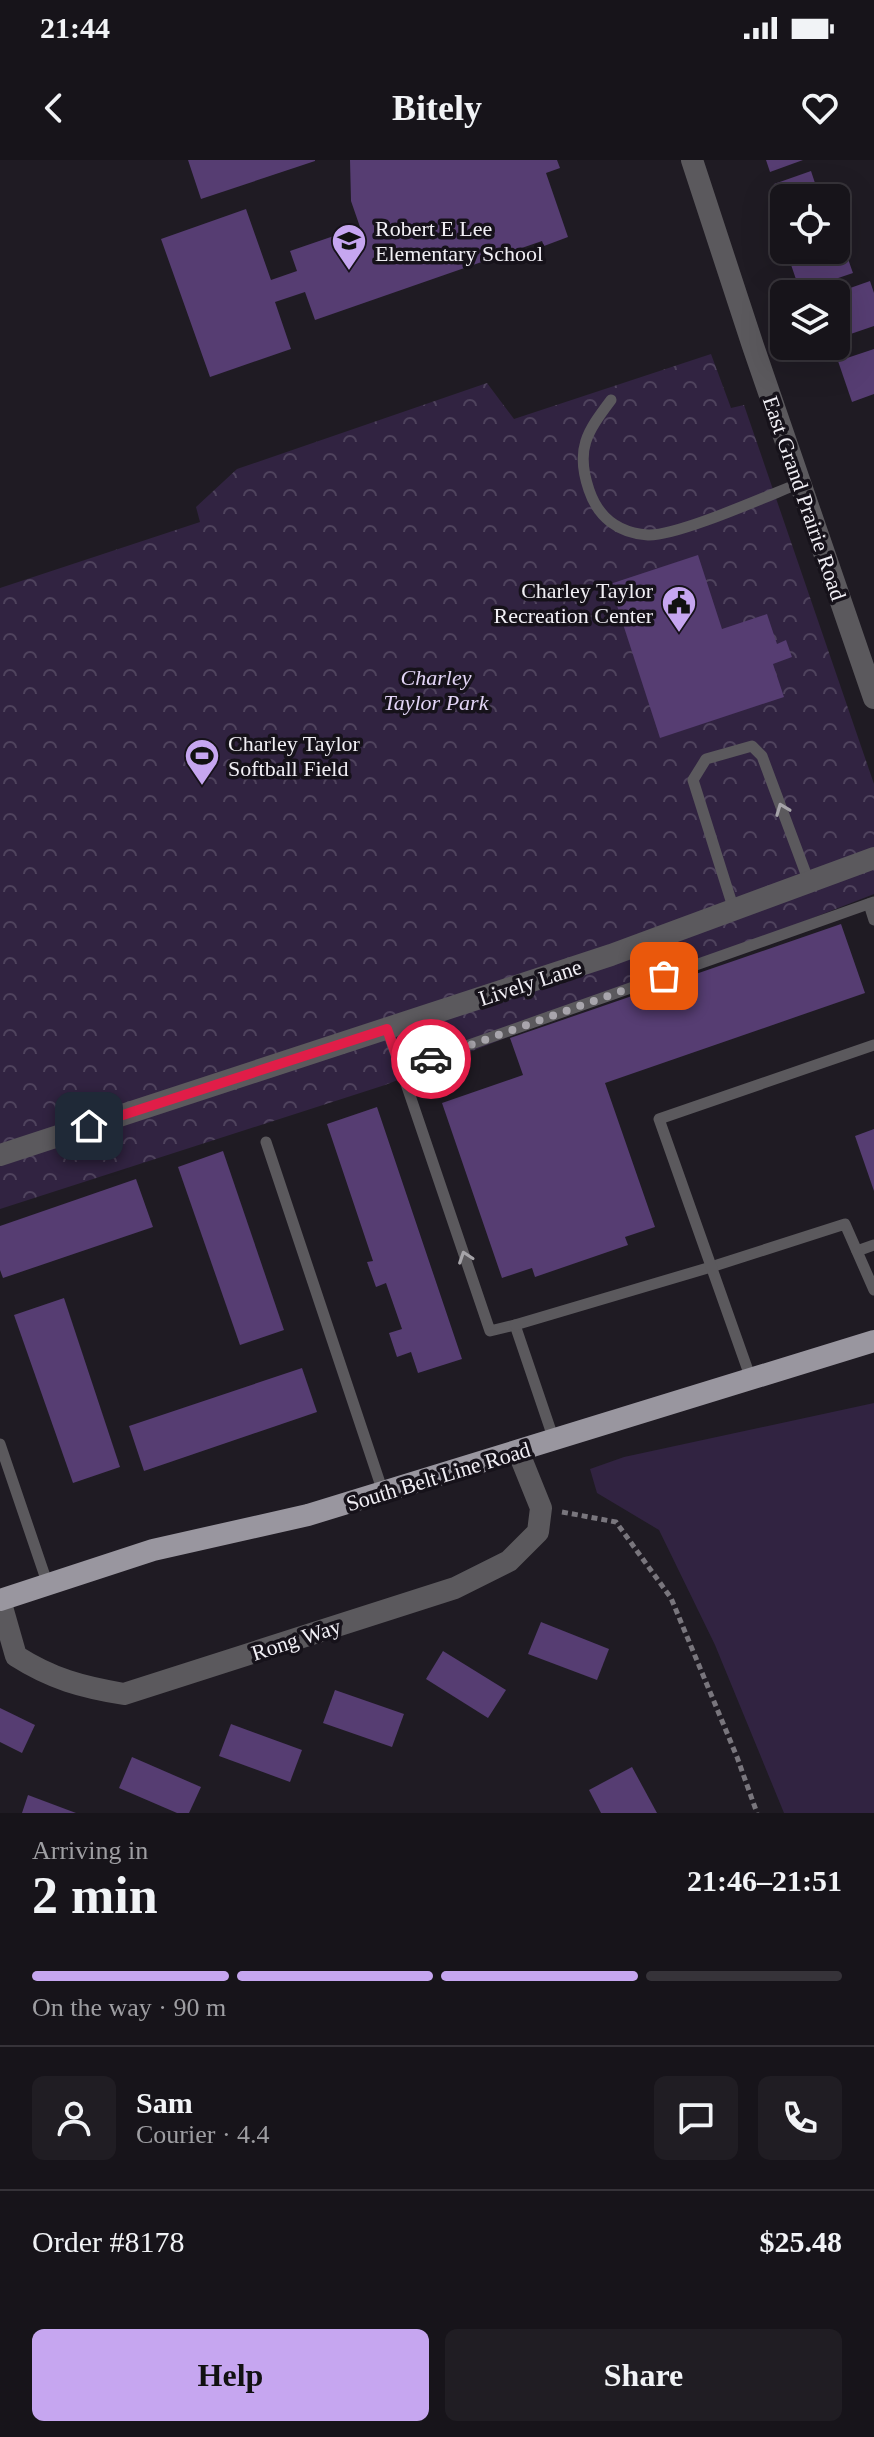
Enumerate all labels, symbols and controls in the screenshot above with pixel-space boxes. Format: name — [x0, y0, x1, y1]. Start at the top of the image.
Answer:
text: 21:44 — [40, 11, 110, 44]
icon: back — [32, 86, 76, 130]
icon: heart — [798, 86, 842, 130]
text: Bitely — [392, 88, 482, 128]
map controls — [770, 184, 850, 360]
button: locate — [770, 184, 850, 264]
place label: Robert E Lee Elementary School — [375, 216, 543, 266]
school or university icon: Robert E Lee Elementary School — [330, 222, 368, 272]
button: layers — [770, 280, 850, 360]
street label: East Grand Prairie Road — [758, 393, 851, 604]
place label: Charley Taylor Recreation Center — [494, 578, 654, 628]
public building icon: Charley Taylor Recreation Center — [660, 584, 698, 634]
park label: Charley Taylor Park — [384, 665, 490, 715]
place label: Charley Taylor Softball Field — [228, 731, 361, 781]
sports icon: Charley Taylor Softball Field — [183, 737, 221, 787]
one-way arrow — [775, 803, 792, 817]
pin — [630, 942, 698, 1010]
street label: Lively Lane — [475, 954, 585, 1011]
icon: bag — [642, 954, 686, 998]
courier — [391, 1019, 471, 1099]
icon: car — [409, 1037, 453, 1081]
pin — [55, 1092, 123, 1160]
icon: home — [67, 1104, 111, 1148]
one-way arrow — [458, 1251, 474, 1265]
street label: South Belt Line Road — [343, 1437, 533, 1516]
street label: Rong Way — [248, 1613, 344, 1666]
text: Arriving in — [32, 1836, 148, 1865]
text: 21:46–21:51 — [687, 1864, 842, 1897]
text: 2 min — [32, 1867, 158, 1924]
text: On the way · 90 m — [32, 1993, 226, 2022]
button: person — [32, 2076, 116, 2160]
button: chat — [654, 2076, 738, 2160]
button: phone — [758, 2076, 842, 2160]
text: Sam — [136, 2086, 193, 2119]
text: Courier · 4.4 — [136, 2120, 270, 2149]
text: Order #8178 — [32, 2225, 184, 2258]
text: $25.48 — [760, 2225, 842, 2258]
button: Help — [32, 2329, 429, 2421]
button: Share — [445, 2329, 842, 2421]

